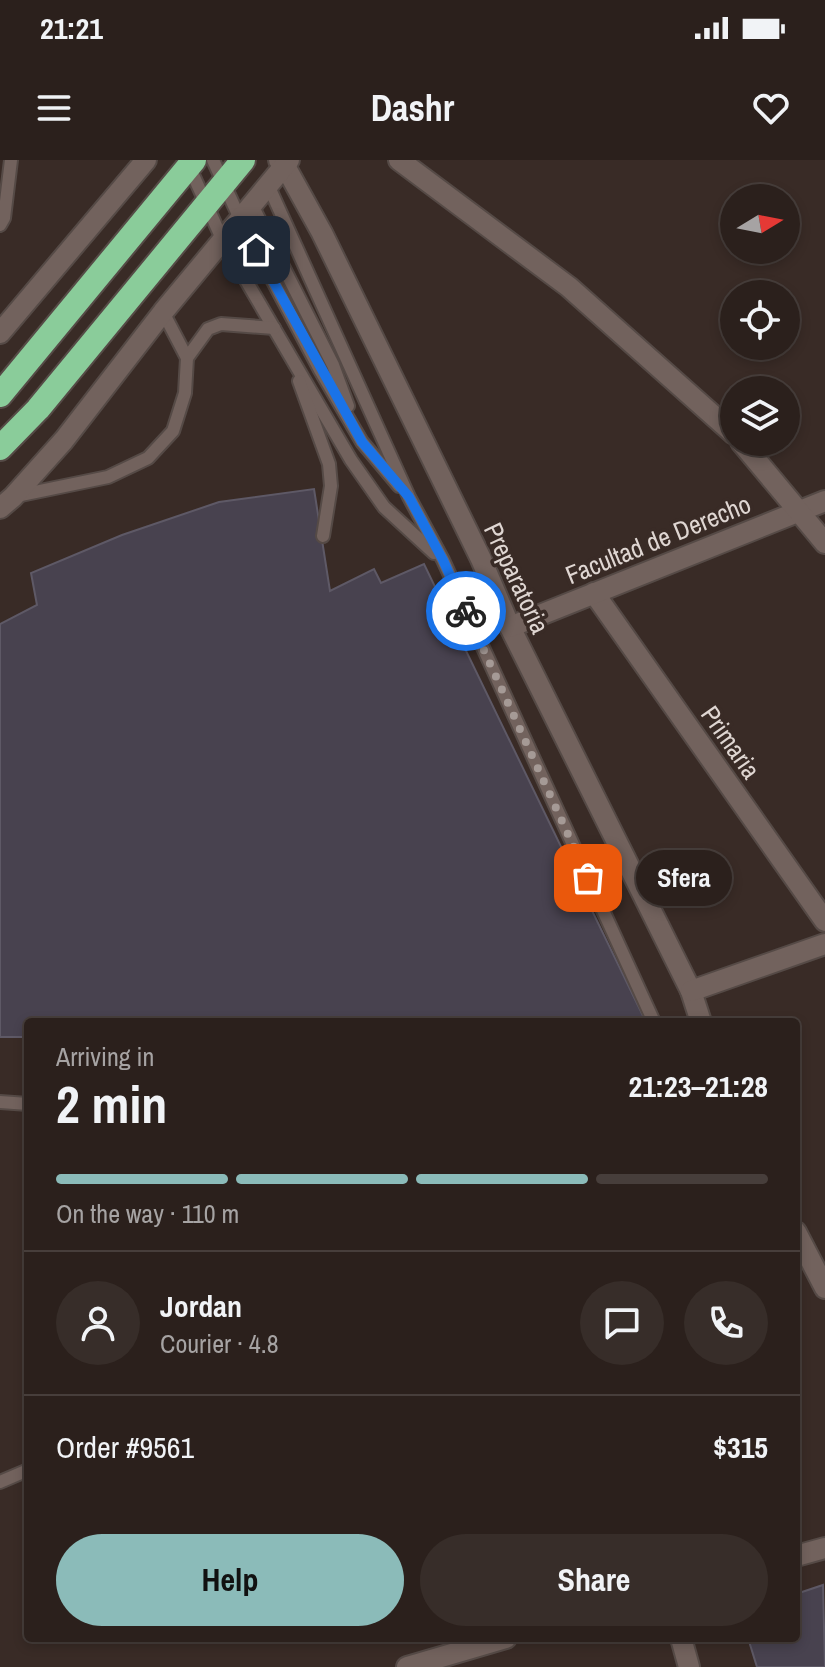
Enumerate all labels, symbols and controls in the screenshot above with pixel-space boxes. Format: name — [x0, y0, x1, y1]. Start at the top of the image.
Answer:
text: 21:21 — [40, 8, 103, 48]
text: Dashr — [371, 84, 454, 132]
icon: menu — [32, 86, 76, 130]
icon: heart — [749, 86, 793, 130]
north arrow — [720, 184, 800, 264]
map controls — [720, 184, 800, 456]
pin — [222, 216, 290, 284]
icon: home — [234, 228, 278, 272]
button: locate — [720, 280, 800, 360]
button: layers — [720, 376, 800, 456]
street label: Facultad de Derecho — [560, 486, 756, 592]
street label: Preparatoria — [476, 517, 558, 639]
courier — [426, 571, 506, 651]
icon: bike — [444, 589, 488, 633]
street label: Primaria — [693, 698, 769, 786]
pin — [554, 844, 622, 912]
callout: Sfera — [636, 850, 732, 906]
icon: bag — [566, 856, 610, 900]
text: Sfera — [657, 860, 711, 895]
text: Arriving in — [56, 1039, 154, 1074]
text: 21:23–21:28 — [629, 1066, 768, 1106]
text: 2 min — [56, 1069, 167, 1139]
text: On the way · 110 m — [56, 1196, 239, 1231]
button: person — [56, 1281, 140, 1365]
button: chat — [580, 1281, 664, 1365]
button: phone — [684, 1281, 768, 1365]
text: Jordan — [160, 1286, 242, 1326]
text: Courier · 4.8 — [160, 1326, 279, 1361]
text: Order #9561 — [56, 1427, 194, 1467]
text: $315 — [713, 1427, 768, 1467]
button: Help — [56, 1534, 404, 1626]
button: Share — [420, 1534, 768, 1626]

